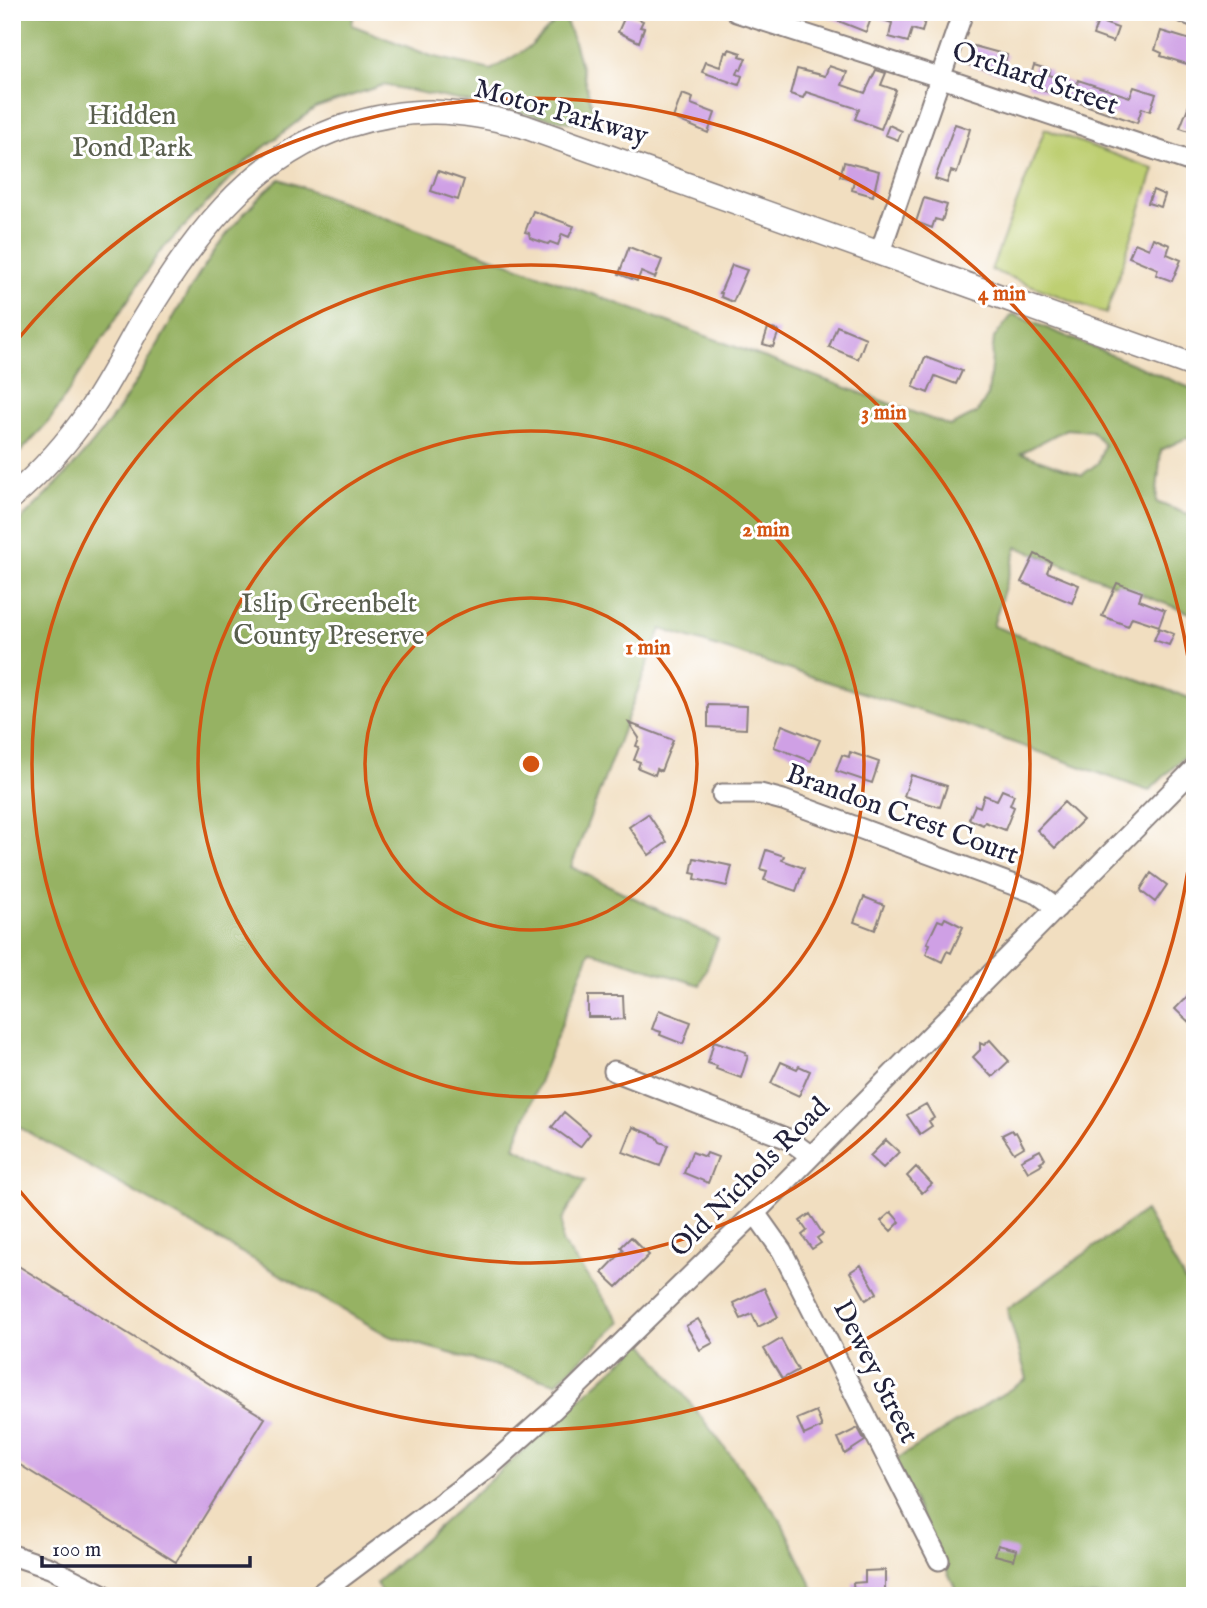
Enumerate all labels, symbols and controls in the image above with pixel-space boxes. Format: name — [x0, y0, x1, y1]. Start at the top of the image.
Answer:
street label: Orchard Street — [947, 34, 1123, 124]
street label: Motor Parkway — [470, 71, 652, 155]
park label: Hidden Pond Park — [72, 99, 193, 166]
text: 4 min — [978, 281, 1026, 308]
text: 3 min — [861, 400, 907, 427]
text: 2 min — [742, 517, 790, 544]
park label: Islip Greenbelt County Preserve — [233, 587, 425, 654]
text: 1 min — [625, 635, 671, 662]
centre of rings — [519, 752, 543, 776]
street label: Brandon Crest Court — [781, 757, 1023, 873]
street label: Old Nichols Road — [663, 1091, 837, 1265]
street label: Dewey Street — [824, 1295, 926, 1450]
scale bar — [42, 1524, 250, 1568]
text: 100 m — [52, 1537, 101, 1564]

